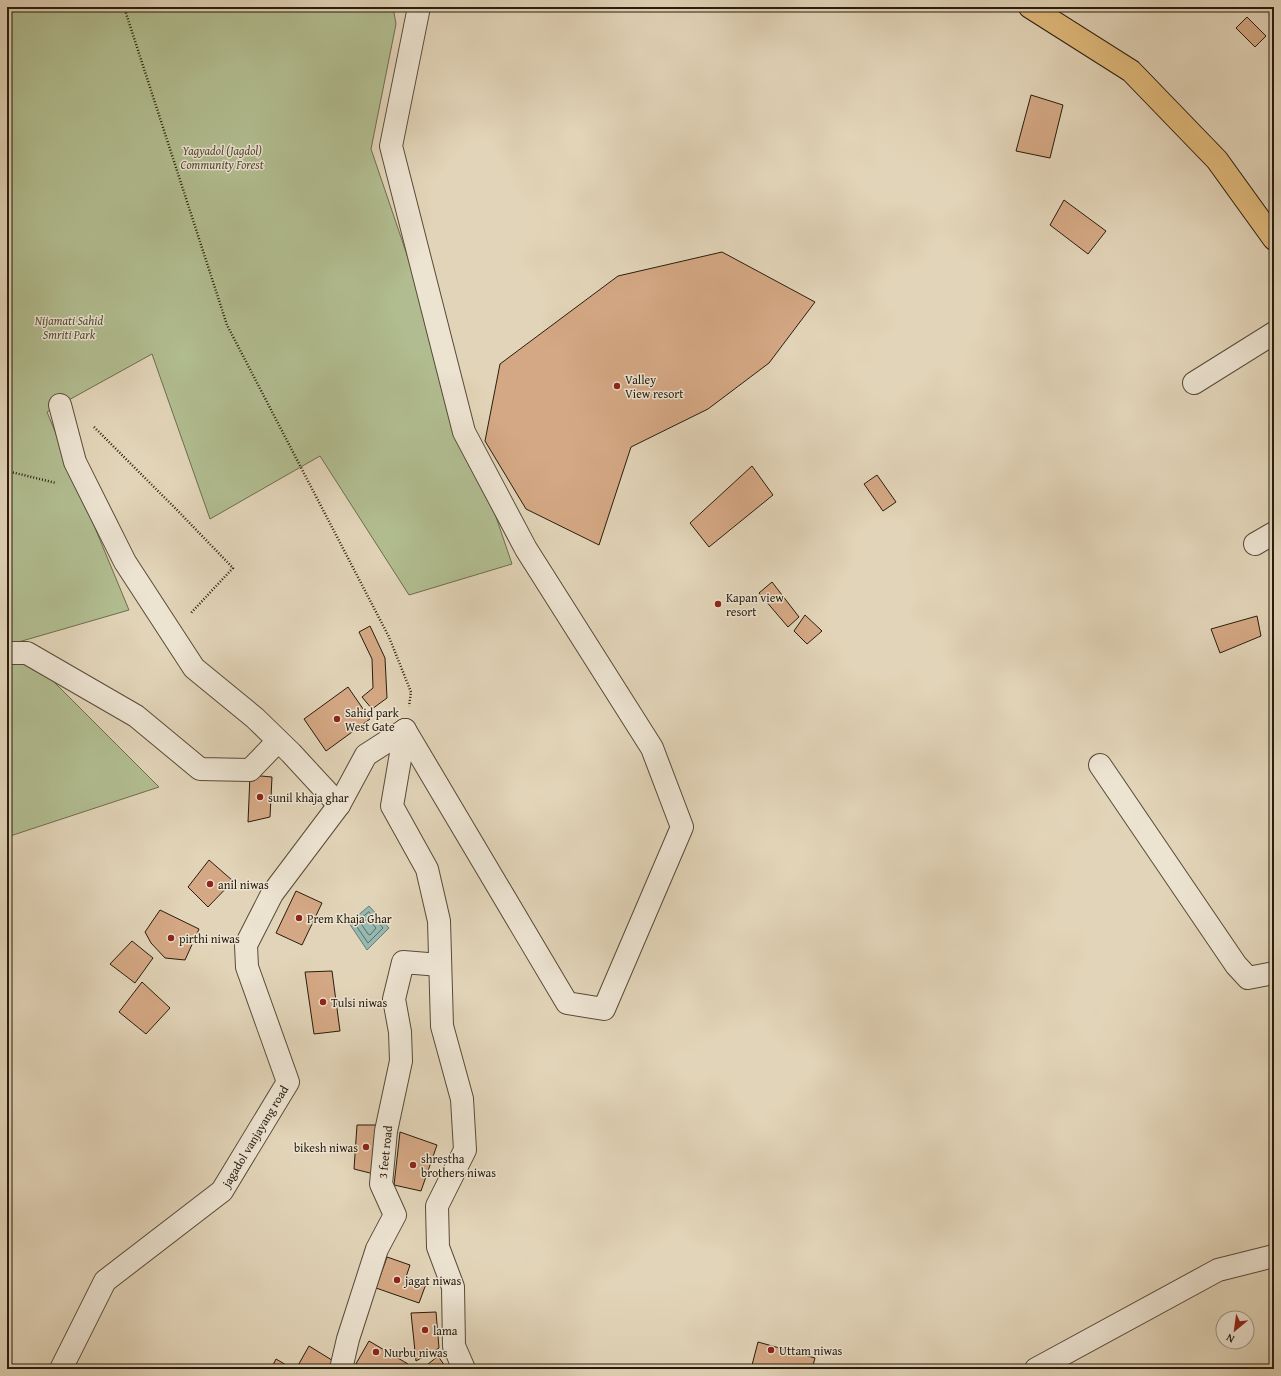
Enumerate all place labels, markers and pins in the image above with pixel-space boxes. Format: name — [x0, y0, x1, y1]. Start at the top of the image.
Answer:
place label: Valley View resort — [625, 371, 684, 402]
marker: Valley View resort — [612, 381, 622, 391]
place label: Kapan view resort — [726, 589, 784, 620]
marker: Kapan view resort — [713, 599, 723, 609]
place label: Sahid park West Gate — [345, 704, 400, 735]
marker: Sahid park West Gate — [332, 714, 342, 724]
place label: sunil khaja ghar — [268, 789, 349, 806]
marker: sunil khaja ghar — [255, 792, 265, 802]
place label: anil niwas — [218, 876, 269, 893]
marker: anil niwas — [205, 879, 215, 889]
place label: Prem Khaja Ghar — [307, 910, 392, 927]
marker: Prem Khaja Ghar — [294, 913, 304, 923]
place label: pirthi niwas — [179, 930, 240, 947]
marker: pirthi niwas — [166, 933, 176, 943]
place label: Tulsi niwas — [331, 994, 387, 1011]
marker: Tulsi niwas — [318, 997, 328, 1007]
place label: bikesh niwas — [294, 1139, 358, 1156]
marker: bikesh niwas — [361, 1142, 371, 1152]
place label: shrestha brothers niwas — [421, 1150, 496, 1181]
marker: shrestha brothers niwas — [408, 1160, 418, 1170]
place label: jagat niwas — [403, 1272, 462, 1289]
marker: jagat niwas — [392, 1275, 402, 1285]
place label: lama — [433, 1322, 458, 1339]
marker: lama — [420, 1325, 430, 1335]
place label: Uttam niwas — [779, 1342, 843, 1359]
place label: Nurbu niwas — [384, 1344, 448, 1361]
marker: Uttam niwas — [766, 1345, 776, 1355]
marker: Nurbu niwas — [371, 1347, 381, 1357]

